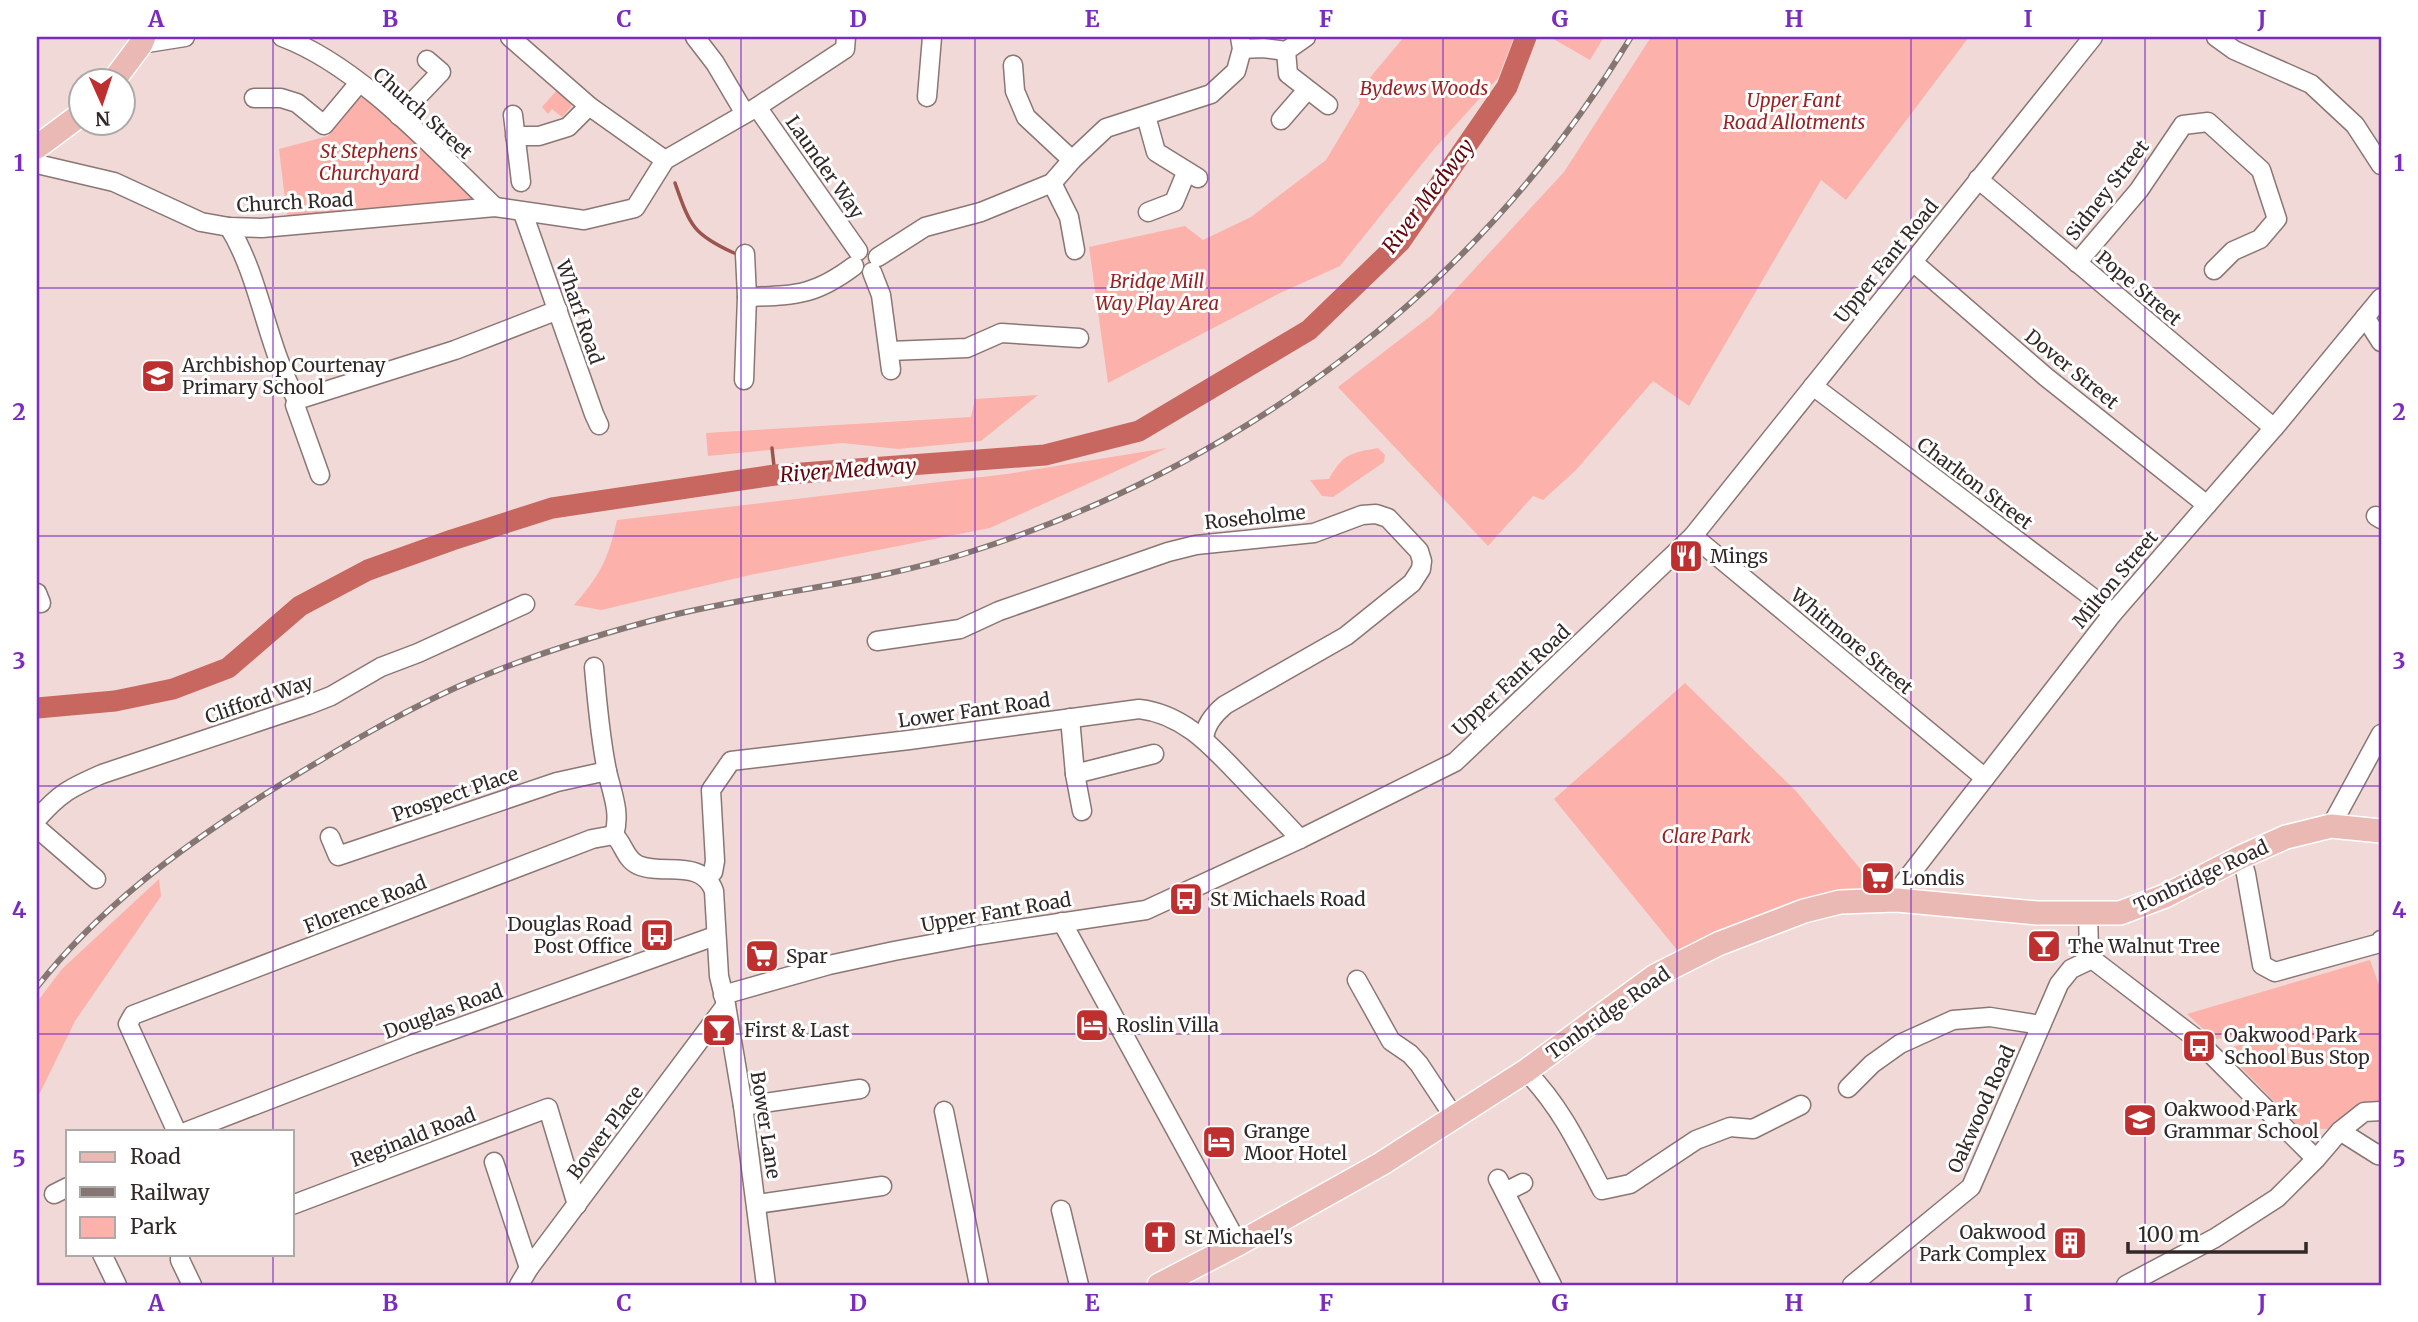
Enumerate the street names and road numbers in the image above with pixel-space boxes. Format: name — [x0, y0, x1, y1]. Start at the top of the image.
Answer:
street label: Church Street — [369, 62, 478, 164]
street label: Launder Way — [781, 111, 869, 223]
street label: Sidney Street — [2060, 134, 2154, 245]
street label: Church Road — [236, 187, 354, 217]
street label: Upper Fant Road — [1829, 194, 1943, 328]
street label: Pope Street — [2091, 245, 2187, 331]
street label: Wharf Road — [551, 256, 609, 367]
street label: Dover Street — [2020, 324, 2124, 414]
street label: Charlton Street — [1913, 432, 2038, 535]
street label: Roseholme — [1203, 500, 1307, 534]
street label: Milton Street — [2067, 525, 2163, 633]
street label: Whitmore Street — [1785, 582, 1918, 699]
street label: Upper Fant Road — [1447, 619, 1575, 741]
street label: Clifford Way — [202, 669, 316, 729]
street label: Lower Fant Road — [896, 687, 1052, 733]
street label: Prospect Place — [389, 761, 521, 827]
street label: Tonbridge Road — [2130, 834, 2272, 918]
street label: Florence Road — [300, 870, 430, 938]
street label: Upper Fant Road — [919, 887, 1073, 937]
street label: Tonbridge Road — [1542, 961, 1674, 1065]
street label: Douglas Road — [380, 978, 506, 1044]
street label: Oakwood Road — [1942, 1041, 2020, 1177]
street label: Bower Lane — [746, 1070, 786, 1180]
street label: Bower Place — [562, 1081, 648, 1183]
street label: Reginald Road — [347, 1102, 479, 1172]

